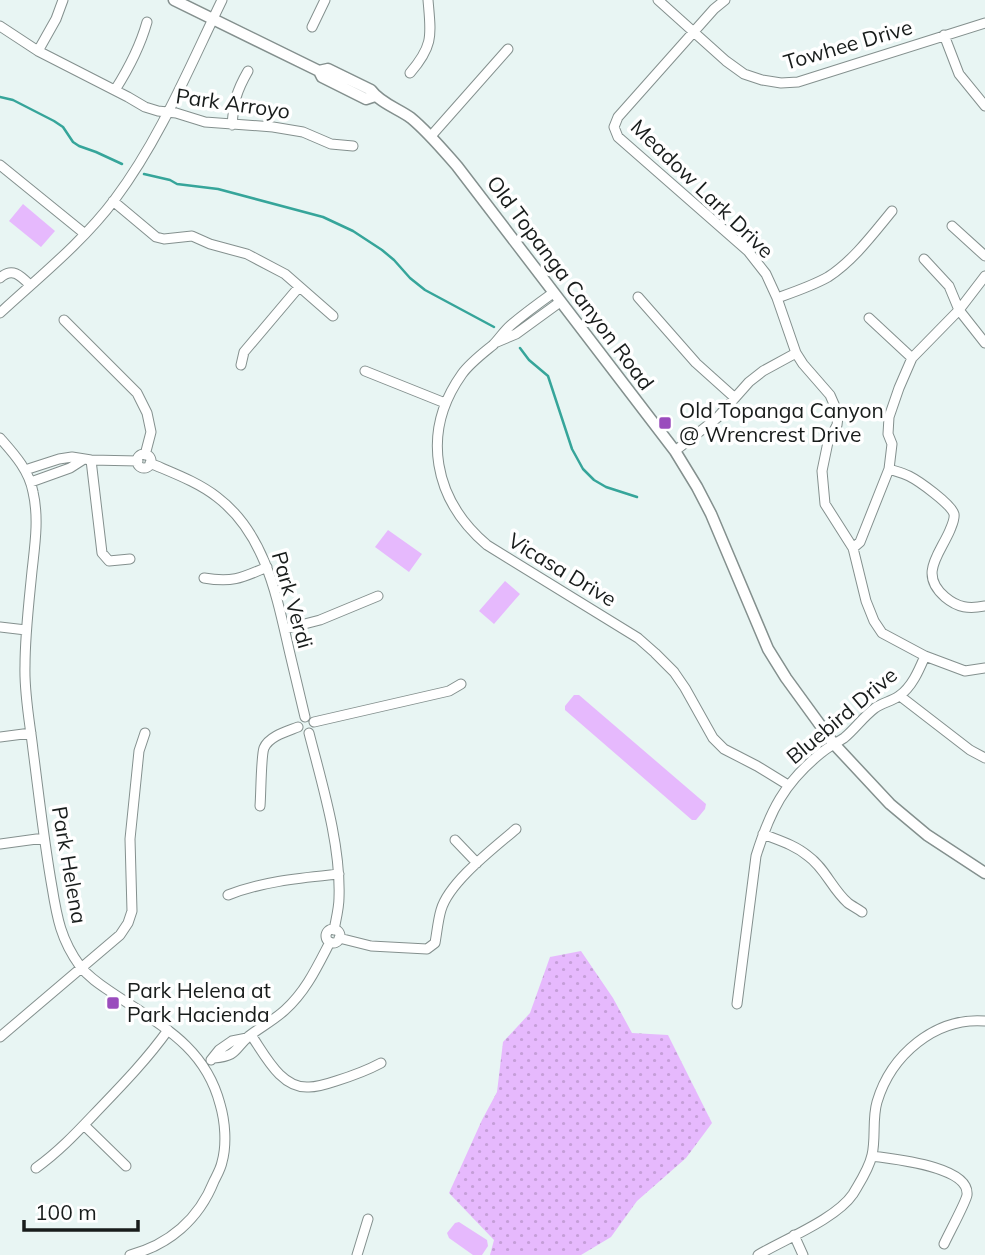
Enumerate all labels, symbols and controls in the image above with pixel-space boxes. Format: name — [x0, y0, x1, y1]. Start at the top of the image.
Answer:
street label: Towhee Drive — [780, 13, 915, 75]
street label: Park Arroyo — [174, 82, 292, 124]
street label: Meadow Lark Drive — [626, 113, 780, 263]
street label: Old Topanga Canyon Road — [482, 170, 660, 395]
place label: Old Topanga Canyon @ Wrencrest Drive — [679, 397, 884, 447]
marker: Old Topanga Canyon @ Wrencrest Drive — [657, 415, 673, 431]
street label: Vicasa Drive — [504, 527, 621, 612]
street label: Park Verdi — [267, 548, 319, 651]
street label: Bluebird Drive — [781, 661, 902, 769]
street label: Park Helena — [47, 804, 93, 925]
place label: Park Helena at Park Hacienda — [127, 977, 271, 1027]
marker: Park Helena at Park Hacienda — [105, 995, 121, 1011]
scale bar — [24, 1188, 138, 1232]
text: 100 m — [35, 1199, 97, 1225]

